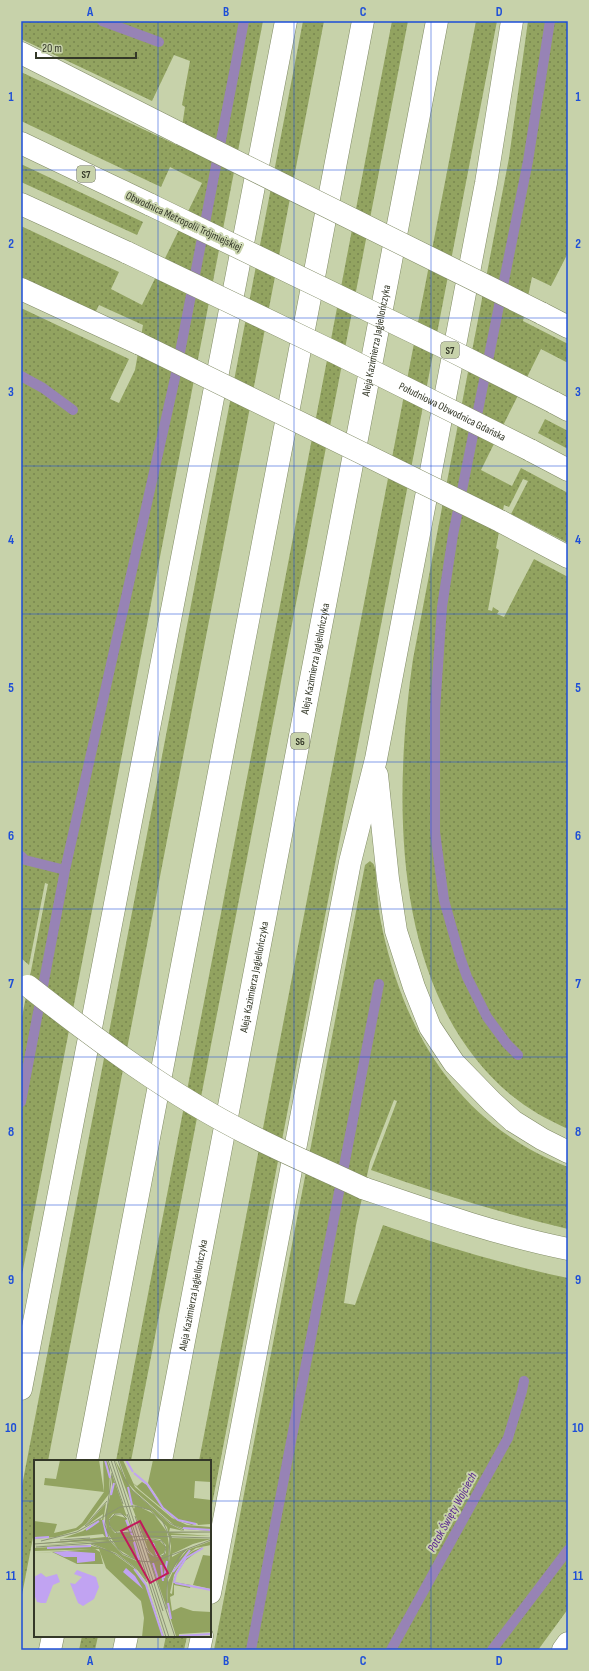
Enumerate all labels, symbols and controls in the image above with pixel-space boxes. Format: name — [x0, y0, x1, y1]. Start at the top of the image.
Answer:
text: A — [86, 4, 94, 20]
text: B — [223, 4, 229, 20]
text: C — [360, 4, 367, 20]
text: D — [496, 4, 503, 20]
scale bar — [36, 34, 136, 60]
text: 20 m — [42, 41, 62, 56]
text: 1 — [8, 89, 14, 105]
text: 1 — [575, 89, 581, 105]
road number: S7 — [77, 166, 95, 182]
street label: Obwodnica Metropolii Trójmiejskiej — [124, 189, 244, 254]
text: 2 — [8, 236, 14, 252]
text: 2 — [575, 236, 581, 252]
street label: Aleja Kazimierza Jagiellończyka — [359, 284, 393, 398]
road number: S7 — [441, 342, 459, 358]
street label: Południowa Obwodnica Gdańska — [397, 380, 508, 444]
text: 3 — [8, 384, 14, 400]
text: 3 — [575, 384, 581, 400]
text: 4 — [8, 532, 14, 548]
text: 4 — [575, 532, 581, 548]
street label: Aleja Kazimierza Jagiellończyka — [298, 602, 332, 716]
text: 5 — [8, 680, 14, 696]
text: 5 — [575, 680, 581, 696]
road number: S6 — [291, 733, 309, 749]
text: 6 — [8, 828, 14, 844]
text: 6 — [575, 828, 581, 844]
street label: Aleja Kazimierza Jagiellończyka — [237, 920, 271, 1035]
text: 7 — [8, 976, 14, 992]
text: 7 — [575, 976, 581, 992]
text: 8 — [8, 1124, 14, 1140]
text: 8 — [575, 1124, 581, 1140]
street label: Aleja Kazimierza Jagiellończyka — [176, 1238, 210, 1353]
text: 9 — [8, 1272, 14, 1288]
text: 9 — [575, 1272, 581, 1288]
text: 10 — [5, 1420, 17, 1436]
text: 10 — [572, 1420, 584, 1436]
inset map — [34, 1460, 211, 1637]
water label: Potok Święty Wojciech — [424, 1470, 481, 1555]
text: 11 — [6, 1568, 16, 1584]
text: 11 — [573, 1568, 583, 1584]
text: A — [86, 1653, 94, 1669]
text: B — [223, 1653, 229, 1669]
text: C — [360, 1653, 367, 1669]
text: D — [496, 1653, 503, 1669]

